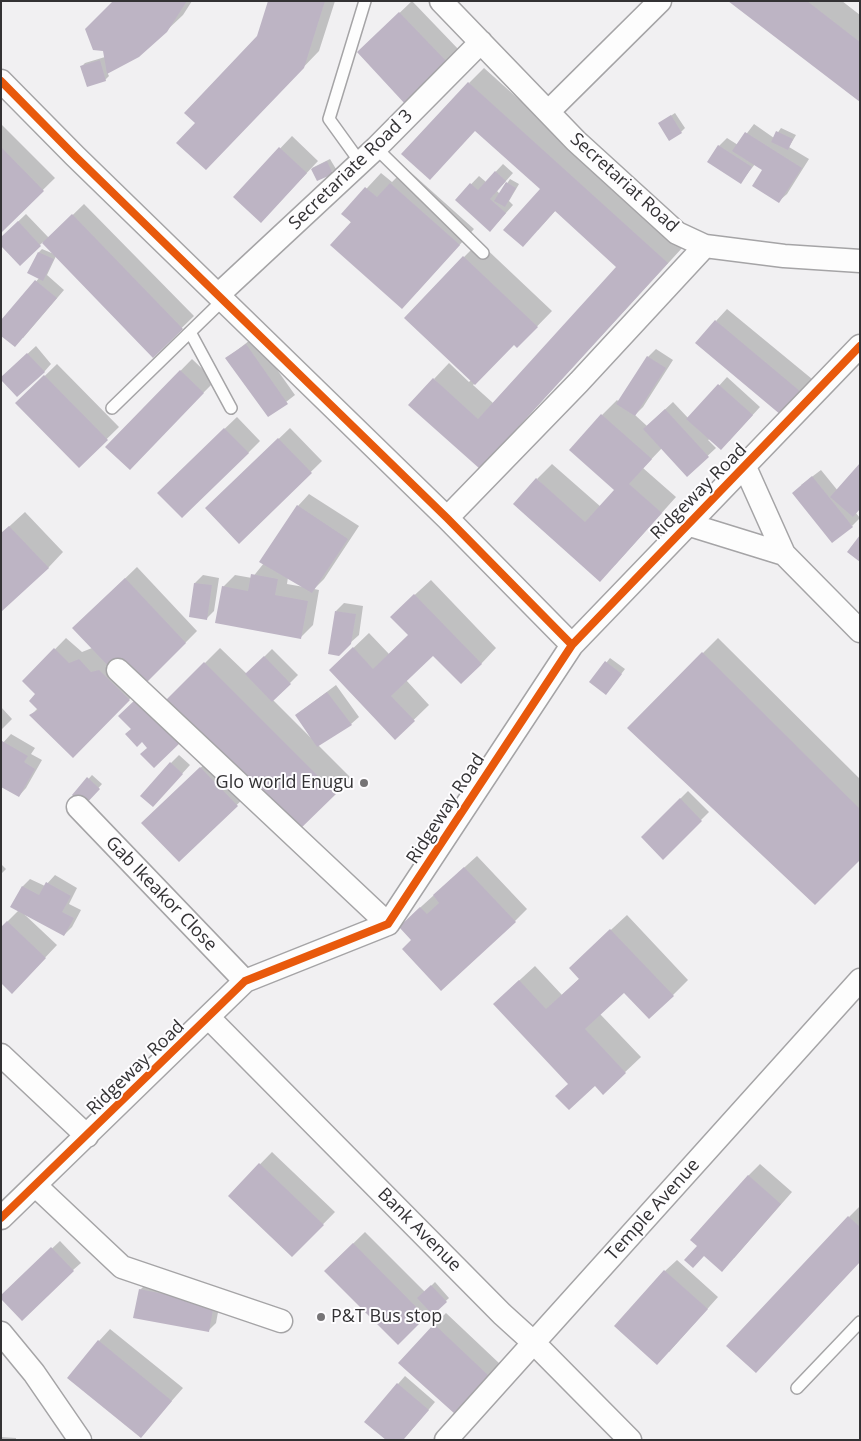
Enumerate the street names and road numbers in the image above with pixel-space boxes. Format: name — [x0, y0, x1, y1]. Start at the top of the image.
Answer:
street label: Secretariate Road 3 — [285, 105, 417, 235]
street label: Secretariat Road — [565, 129, 683, 237]
street label: Ridgeway Road — [646, 439, 752, 545]
street label: Ridgeway Road — [402, 750, 490, 868]
street label: Gab Ikeakor Close — [101, 832, 221, 956]
street label: Ridgeway Road — [83, 1016, 189, 1120]
street label: Temple Avenue — [602, 1155, 704, 1265]
street label: Bank Avenue — [373, 1184, 465, 1276]

